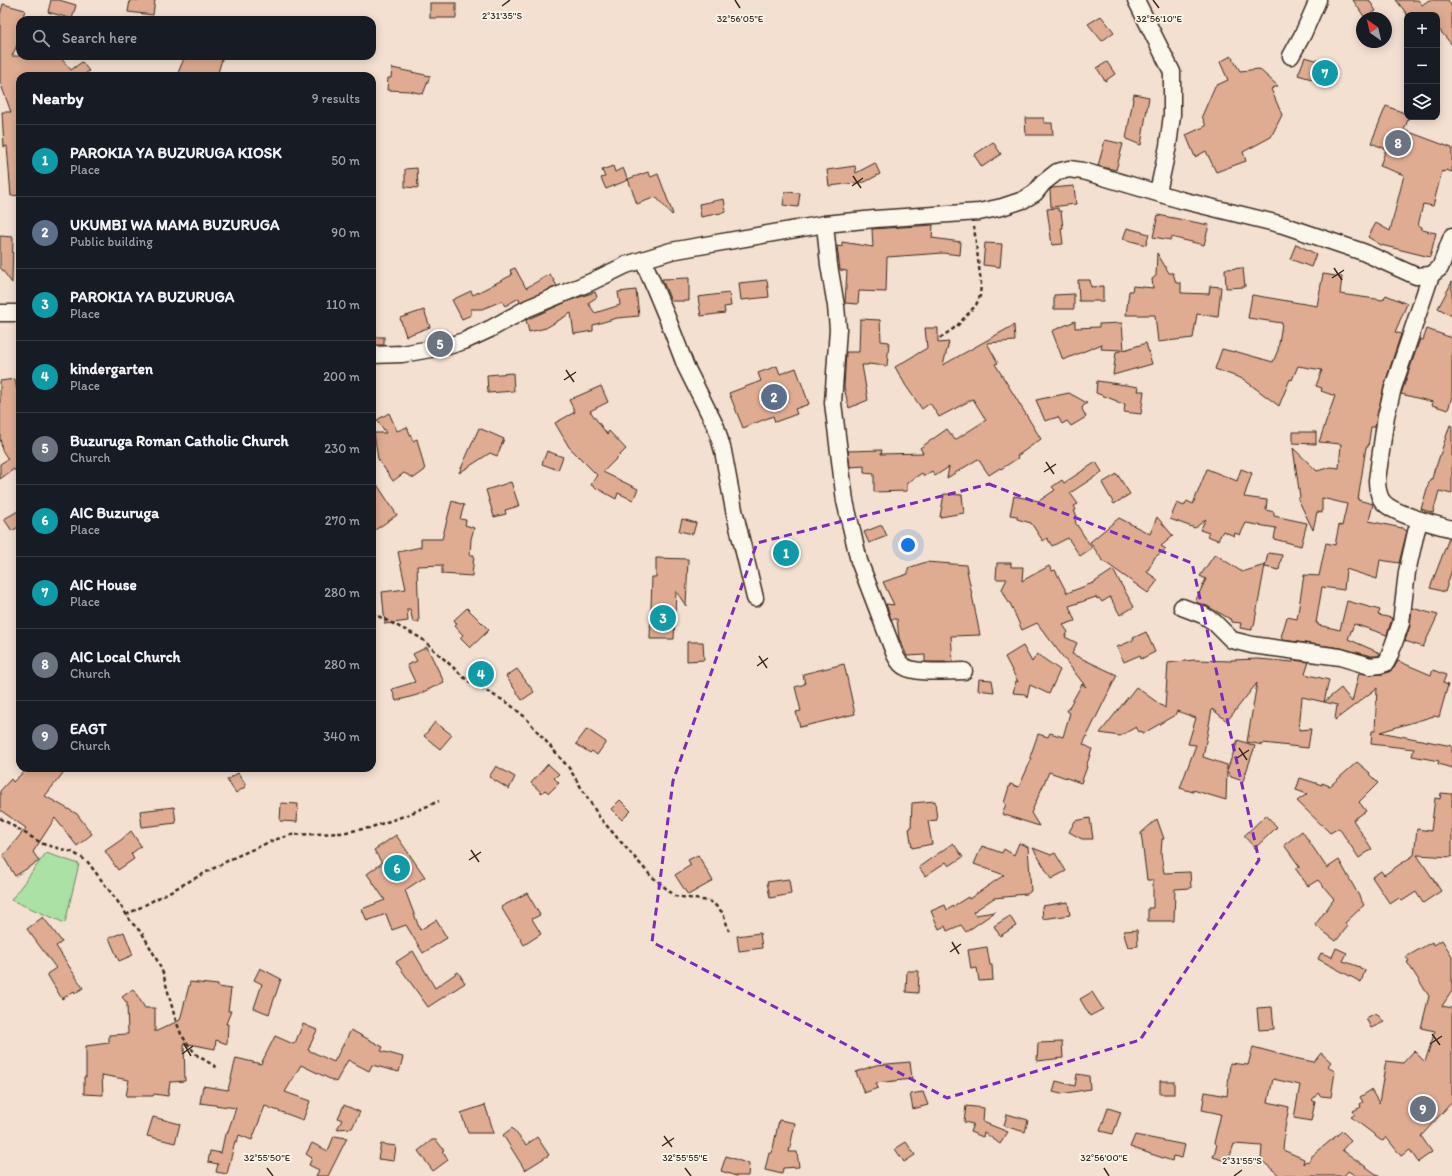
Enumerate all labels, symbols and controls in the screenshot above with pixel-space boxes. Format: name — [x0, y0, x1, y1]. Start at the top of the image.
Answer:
text: 2°31'35"S — [482, 9, 522, 22]
text: 32°56'05"E — [717, 12, 764, 25]
text: 32°56'10"E — [1136, 12, 1182, 25]
north arrow — [1356, 12, 1392, 48]
map controls — [1404, 12, 1440, 120]
button: + — [1404, 12, 1440, 48]
search box — [16, 16, 376, 60]
icon: search — [30, 27, 52, 49]
text: Search here — [62, 29, 137, 47]
button: − — [1404, 48, 1440, 84]
pin: 7 — [1312, 58, 1338, 88]
button: layers — [1404, 84, 1440, 120]
text: Nearby — [32, 88, 84, 108]
text: 9 results — [312, 91, 360, 106]
pin: 8 — [1385, 128, 1411, 158]
text: PAROKIA YA BUZURUGA KIOSK — [70, 144, 282, 162]
text: 1 — [42, 153, 48, 168]
text: 50 m — [331, 153, 360, 168]
text: Place — [70, 162, 100, 177]
text: UKUMBI WA MAMA BUZURUGA — [70, 216, 280, 234]
text: 2 — [42, 225, 48, 240]
text: 90 m — [331, 225, 360, 240]
text: Public building — [70, 234, 153, 249]
text: PAROKIA YA BUZURUGA — [70, 288, 234, 306]
text: 3 — [41, 297, 49, 312]
text: 110 m — [326, 297, 360, 312]
text: Place — [70, 306, 100, 321]
pin: 5 — [427, 329, 453, 359]
text: kindergarten — [70, 360, 153, 378]
text: 4 — [41, 369, 49, 384]
text: 200 m — [323, 369, 360, 384]
text: Place — [70, 378, 100, 393]
pin: 2 — [761, 382, 787, 412]
text: Buzuruga Roman Catholic Church — [70, 432, 289, 450]
text: 5 — [42, 441, 48, 456]
text: 230 m — [324, 441, 360, 456]
text: Church — [70, 450, 111, 465]
text: AIC Buzuruga — [70, 504, 159, 522]
text: 6 — [42, 513, 48, 528]
text: 270 m — [325, 513, 360, 528]
text: Place — [70, 522, 100, 537]
your location — [898, 535, 918, 555]
pin: 1 — [773, 538, 799, 568]
text: AIC House — [70, 576, 137, 594]
text: 7 — [42, 585, 48, 600]
text: 280 m — [324, 585, 360, 600]
text: Place — [70, 594, 100, 609]
pin: 3 — [650, 603, 676, 633]
text: AIC Local Church — [70, 648, 181, 666]
text: 8 — [41, 657, 49, 672]
text: 280 m — [324, 657, 360, 672]
pin: 4 — [468, 659, 494, 689]
text: Church — [70, 666, 111, 681]
text: EAGT — [70, 720, 107, 738]
text: 9 — [42, 729, 48, 744]
text: 340 m — [323, 729, 360, 744]
text: Church — [70, 738, 111, 753]
pin: 6 — [384, 853, 410, 883]
pin: 9 — [1410, 1094, 1436, 1124]
text: 32°55'50"E — [244, 1151, 291, 1164]
text: 32°55'55"E — [662, 1151, 708, 1164]
text: 32°56'00"E — [1080, 1151, 1128, 1164]
text: 2°31'55"S — [1222, 1154, 1262, 1167]

